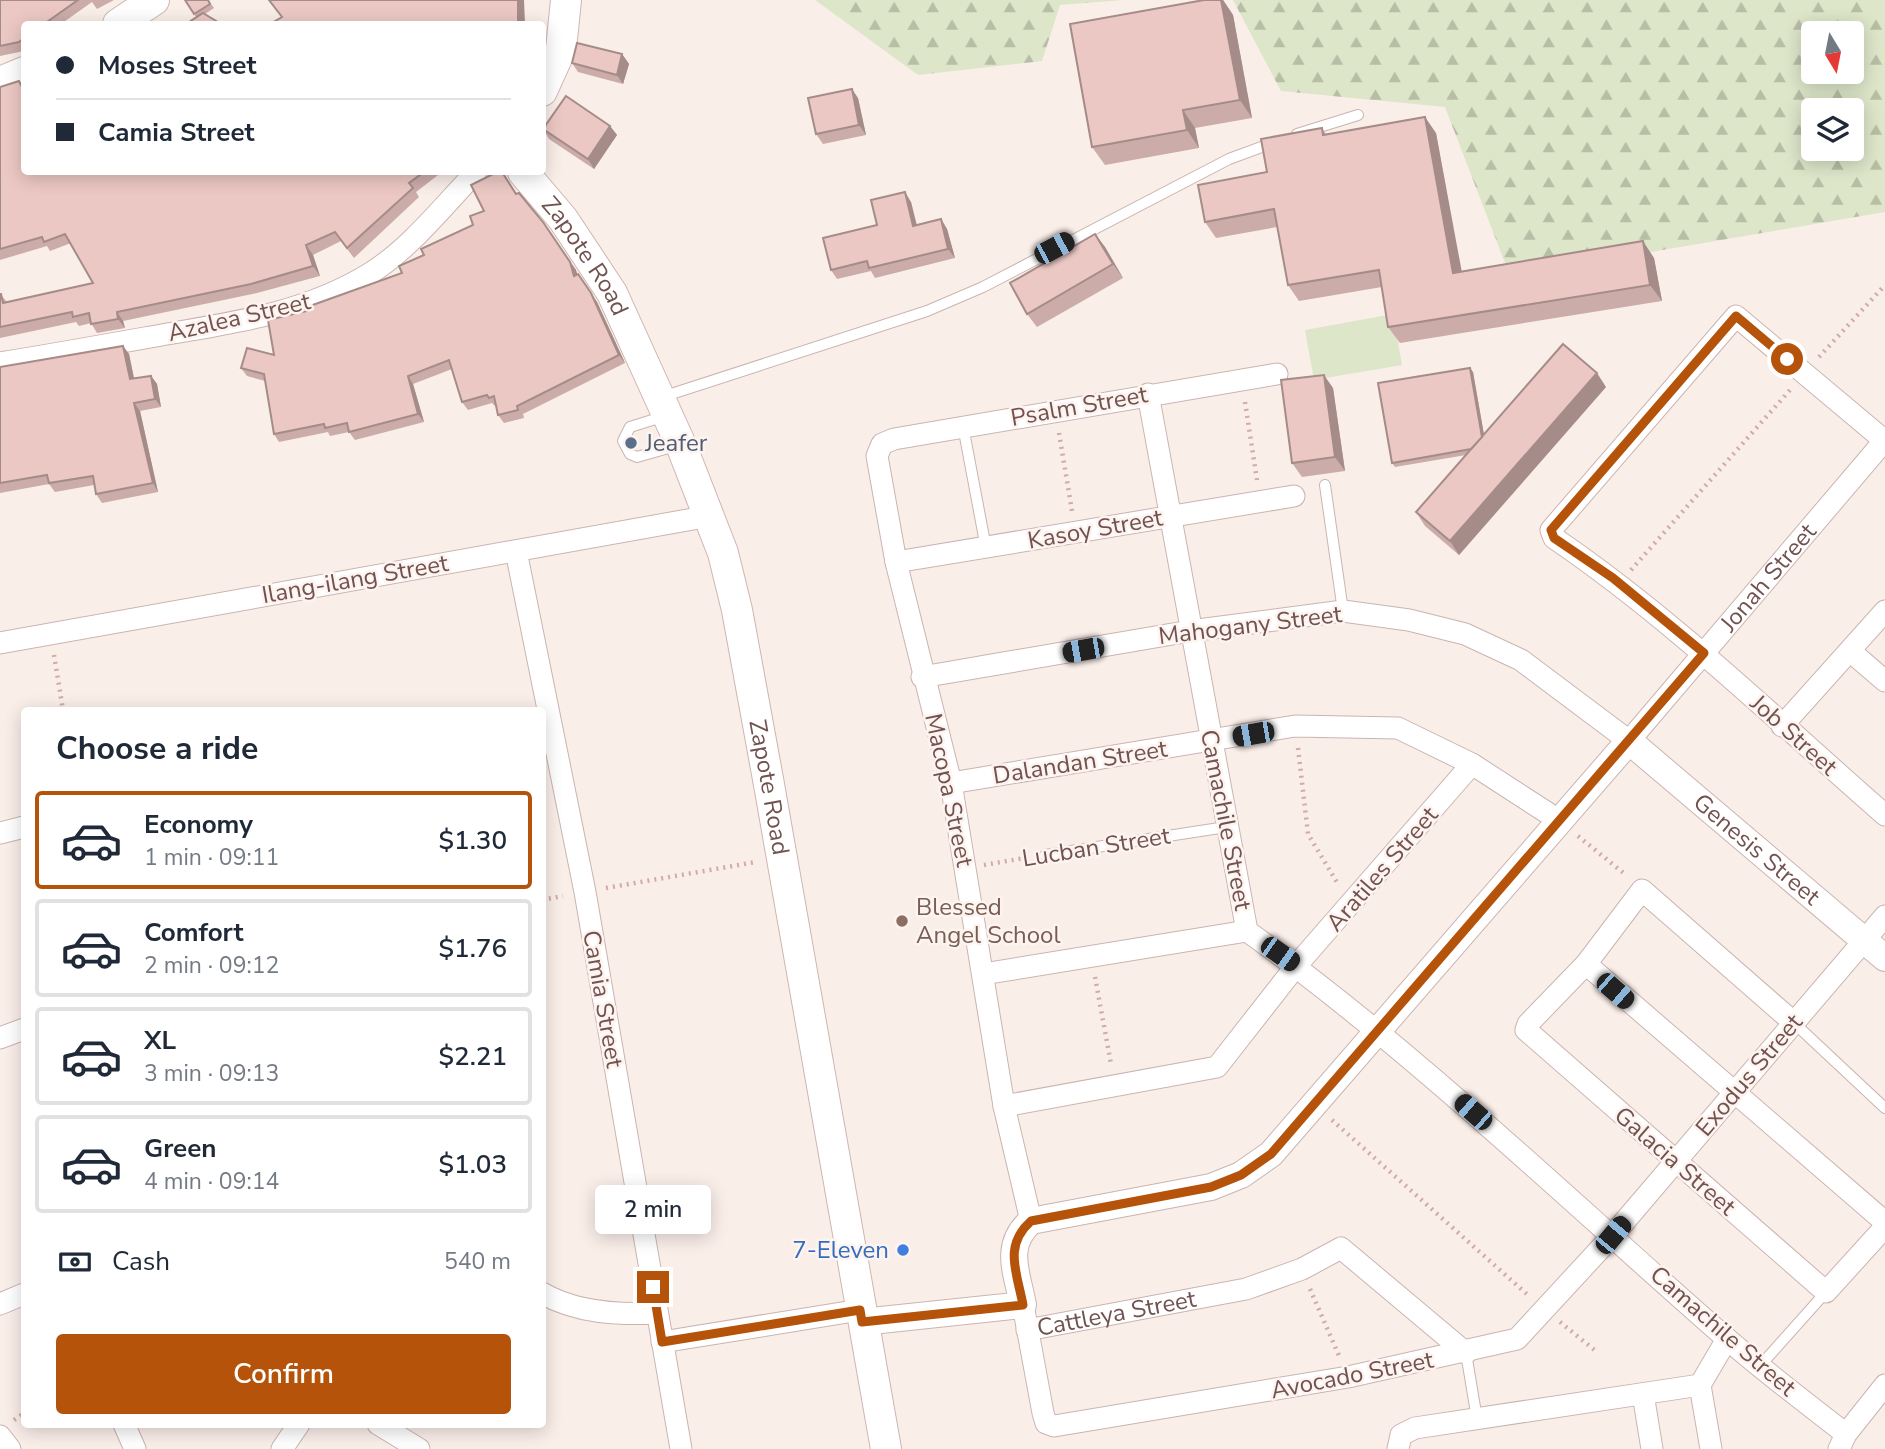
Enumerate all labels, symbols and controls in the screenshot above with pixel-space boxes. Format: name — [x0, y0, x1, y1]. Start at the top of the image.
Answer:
north arrow — [1801, 21, 1864, 84]
map controls — [1801, 21, 1864, 161]
text: Moses Street — [98, 48, 256, 83]
button: layers — [1801, 98, 1864, 161]
text: Camia Street — [98, 115, 254, 150]
street label: Zapote Road — [534, 189, 636, 321]
car — [1031, 229, 1078, 267]
street label: Azalea Street — [165, 285, 314, 349]
route start — [1771, 343, 1803, 375]
street label: Psalm Street — [1008, 378, 1150, 434]
place label: Jeafer — [644, 427, 708, 459]
marker: Jeafer — [623, 435, 639, 451]
street label: Kasoy Street — [1025, 501, 1166, 557]
street label: Jonah Street — [1712, 516, 1824, 639]
street label: Ilang-ilang Street — [259, 547, 451, 611]
street label: Mahogany Street — [1156, 598, 1344, 652]
car — [1061, 636, 1106, 664]
street label: Job Street — [1743, 687, 1845, 783]
street label: Macopa Street — [917, 710, 981, 870]
street label: Zapote Road — [741, 717, 797, 857]
car — [1231, 720, 1276, 748]
text: Choose a ride — [56, 727, 258, 770]
street label: Camachile Street — [1193, 727, 1259, 914]
street label: Dalandan Street — [991, 732, 1170, 792]
street label: Genesis Street — [1687, 786, 1827, 913]
street label: Aratiles Street — [1319, 799, 1446, 938]
text: Economy — [144, 807, 253, 842]
icon: car — [60, 809, 123, 872]
street label: Lucban Street — [1020, 819, 1173, 874]
text: $1.30 — [438, 823, 507, 858]
text: 1 min · 09:11 — [144, 842, 279, 873]
place label: Blessed Angel School — [916, 891, 1061, 951]
marker: Blessed Angel School — [894, 913, 910, 929]
text: Comfort — [144, 915, 244, 950]
icon: car — [60, 917, 123, 980]
street label: Camia Street — [575, 928, 631, 1071]
text: $1.76 — [438, 931, 507, 966]
car — [1257, 933, 1304, 975]
text: 2 min · 09:12 — [144, 950, 279, 981]
car — [1593, 969, 1638, 1013]
street label: Exodus Street — [1688, 1007, 1810, 1143]
text: XL — [144, 1023, 176, 1058]
icon: car — [60, 1025, 123, 1088]
text: $2.21 — [438, 1039, 507, 1074]
text: 3 min · 09:13 — [144, 1058, 279, 1089]
car — [1451, 1090, 1496, 1134]
street label: Galacia Street — [1608, 1099, 1743, 1223]
text: Green — [144, 1131, 217, 1166]
icon: car — [60, 1133, 123, 1196]
text: $1.03 — [438, 1147, 507, 1182]
text: 4 min · 09:14 — [144, 1166, 279, 1197]
callout: 2 min — [595, 1186, 711, 1234]
text: 2 min — [624, 1194, 682, 1225]
car — [1592, 1212, 1635, 1258]
place label: 7-Eleven — [792, 1234, 889, 1266]
marker: 7-Eleven — [895, 1242, 911, 1258]
icon: cash — [56, 1243, 94, 1281]
text: Cash — [112, 1244, 170, 1279]
text: 540 m — [444, 1246, 511, 1277]
street label: Camachile Street — [1643, 1259, 1803, 1404]
route end — [637, 1271, 669, 1303]
street label: Cattleya Street — [1034, 1283, 1199, 1344]
button: Confirm — [56, 1334, 511, 1414]
street label: Avocado Street — [1268, 1343, 1437, 1406]

